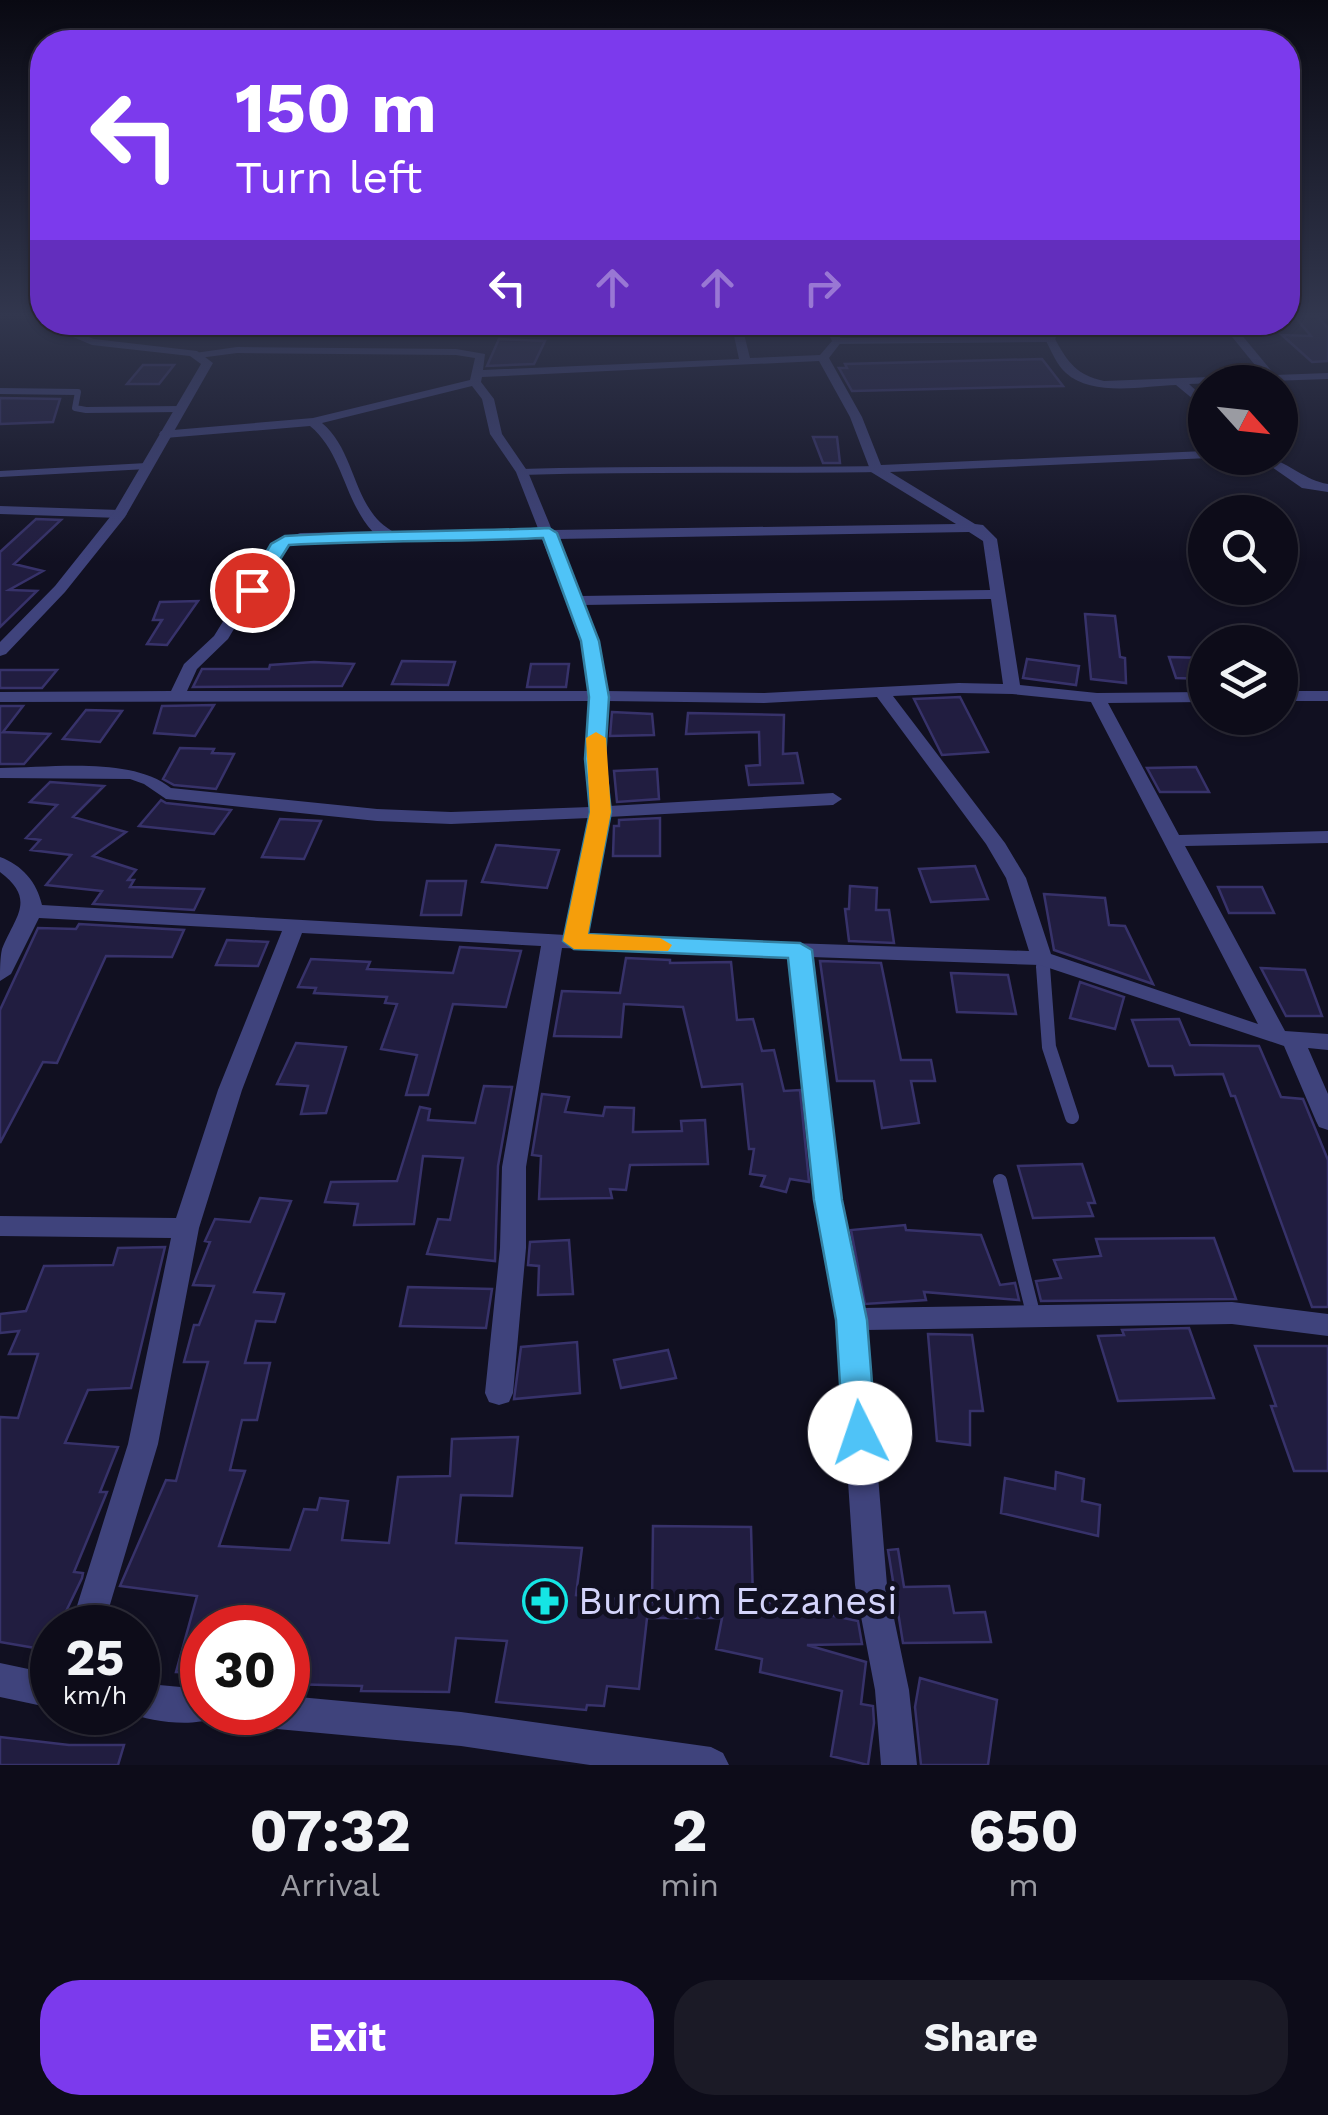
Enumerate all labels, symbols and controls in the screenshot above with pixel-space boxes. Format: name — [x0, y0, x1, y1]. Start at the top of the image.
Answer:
text: 150 m — [235, 67, 437, 149]
icon: left — [70, 70, 200, 200]
text: Turn left — [235, 151, 422, 204]
icon: left — [480, 260, 535, 315]
icon: ahead — [585, 260, 640, 315]
icon: ahead — [690, 260, 745, 315]
icon: right — [795, 260, 850, 315]
north arrow — [1188, 365, 1298, 475]
map controls — [1188, 365, 1298, 735]
button: search — [1188, 495, 1298, 605]
pin — [210, 548, 295, 633]
icon: arrive — [225, 563, 280, 618]
button: layers — [1188, 625, 1298, 735]
position arrow — [808, 1381, 912, 1485]
pharmacy icon: Burcum Eczanesi — [522, 1578, 568, 1624]
place label: Burcum Eczanesi — [578, 1579, 897, 1623]
speed limit sign: 30 — [180, 1605, 310, 1735]
text: 25 — [66, 1628, 124, 1687]
text: km/h — [63, 1681, 127, 1710]
text: 07:32 — [249, 1795, 411, 1866]
text: 2 — [672, 1795, 708, 1866]
text: 650 — [968, 1795, 1079, 1866]
text: Arrival — [280, 1866, 380, 1904]
text: min — [660, 1866, 719, 1904]
text: m — [1008, 1866, 1039, 1904]
button: Exit — [40, 1980, 654, 2095]
button: Share — [674, 1980, 1288, 2095]

